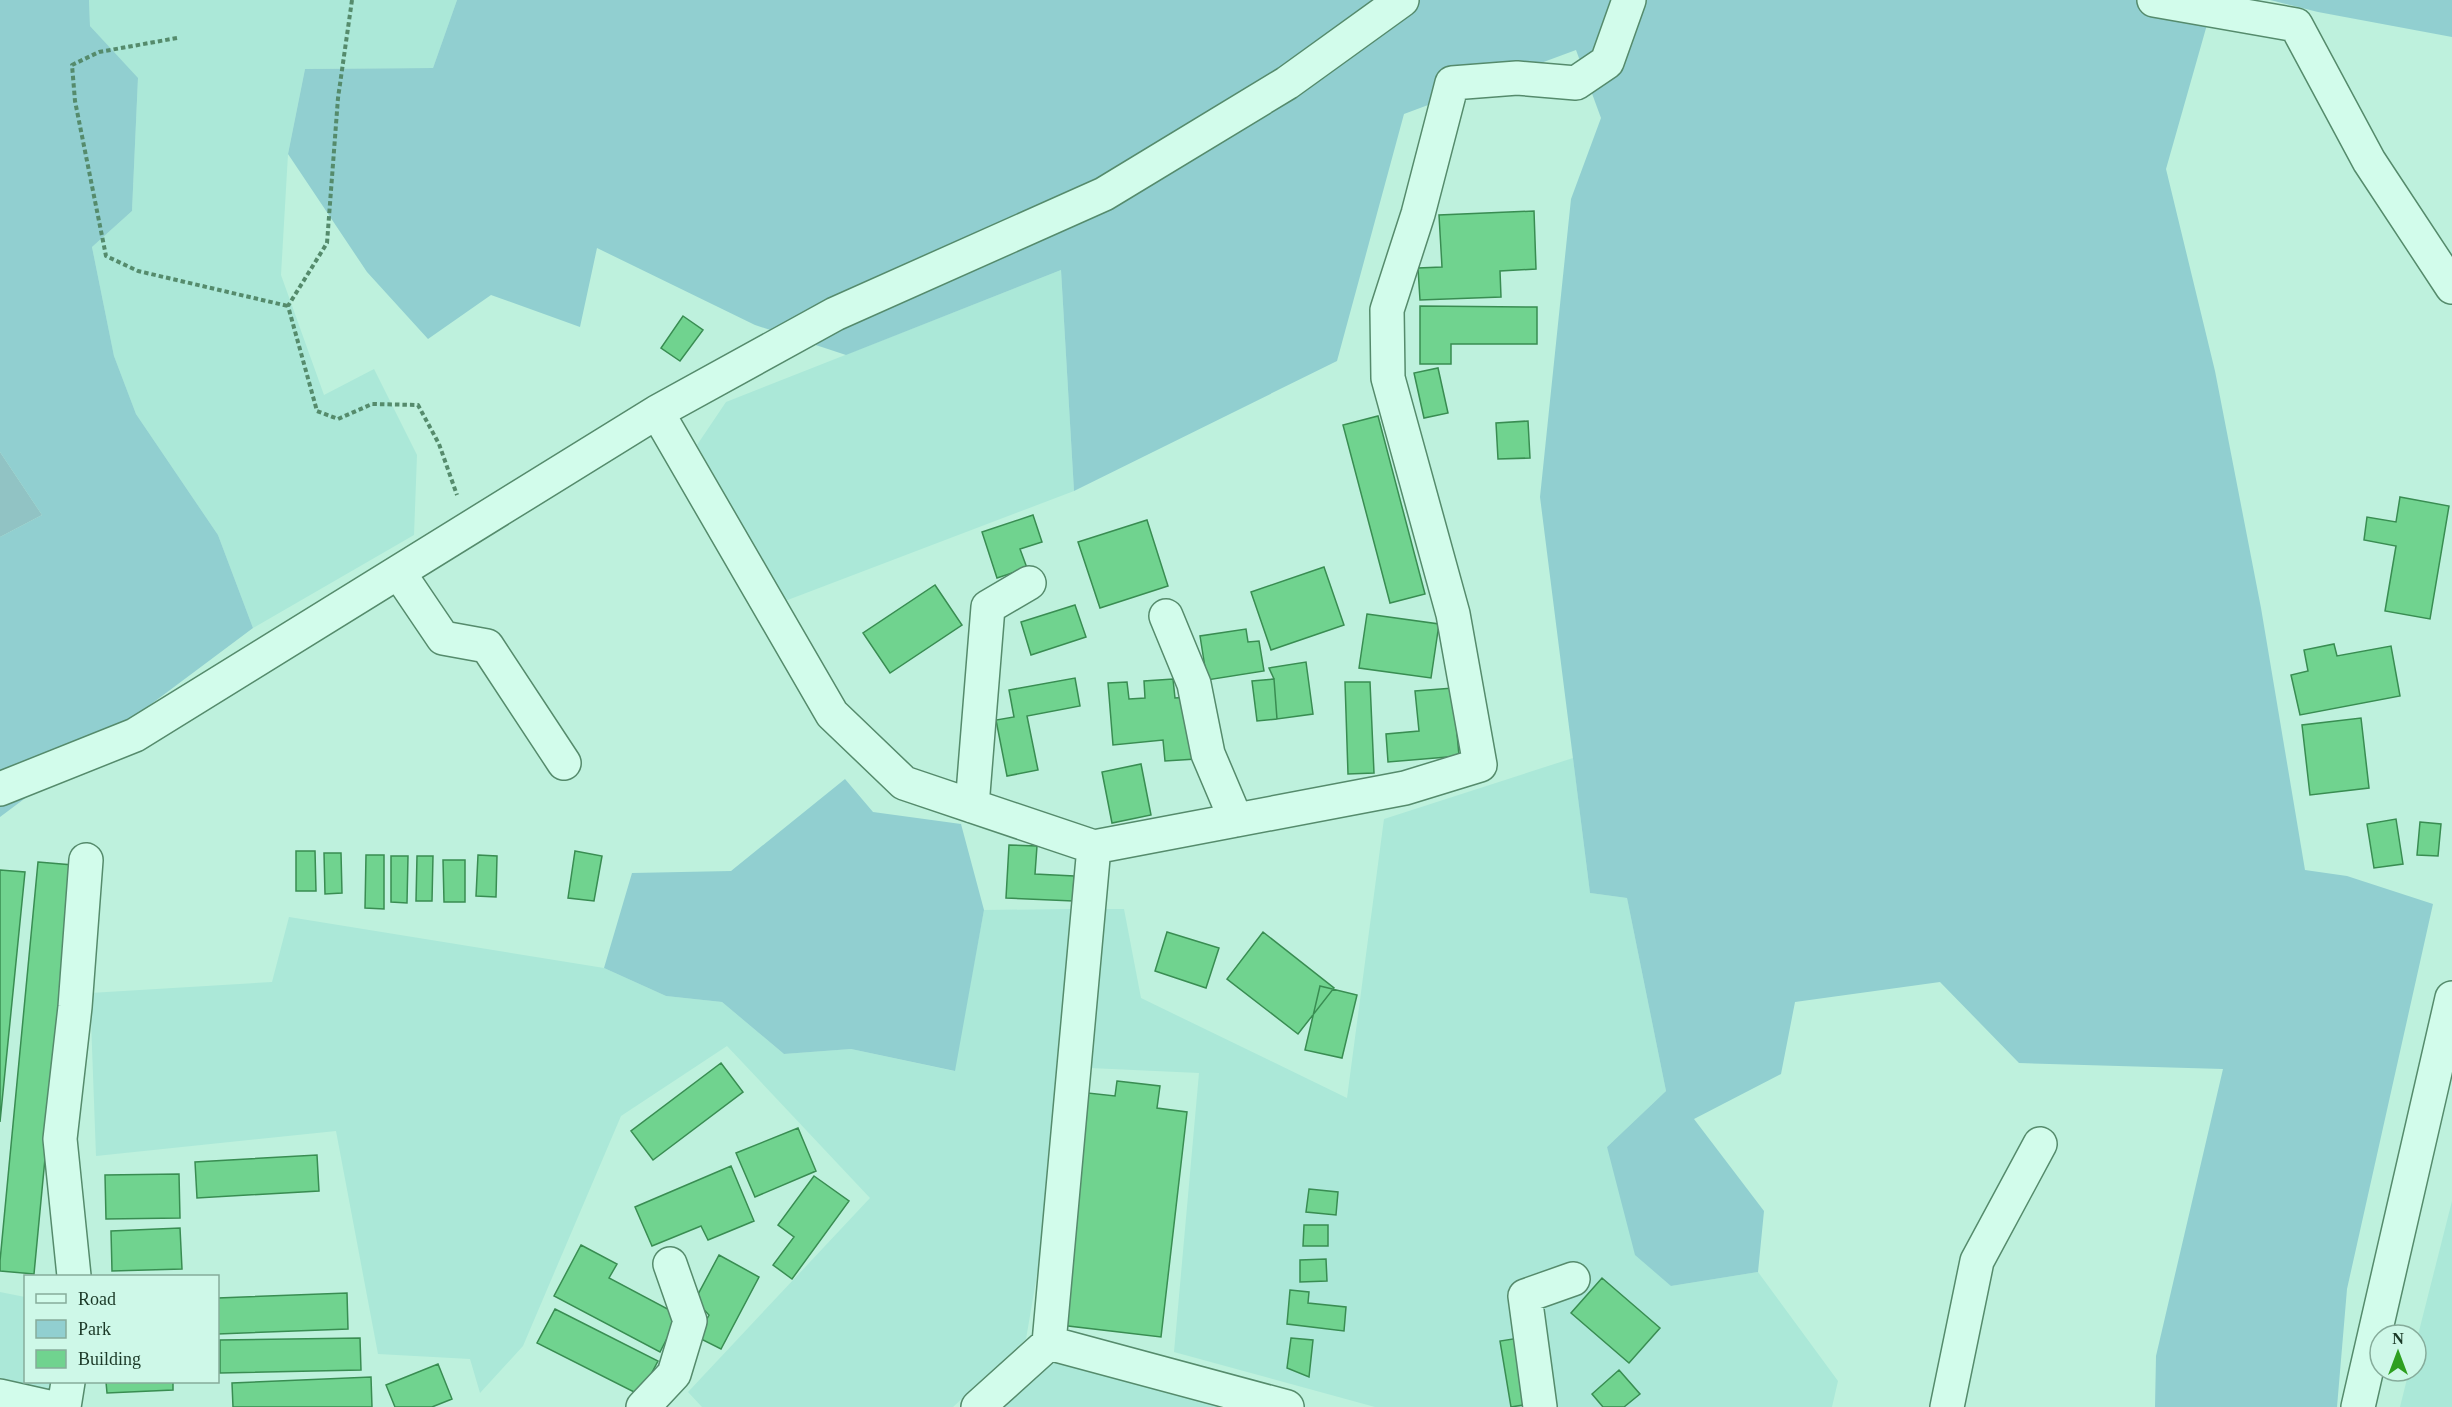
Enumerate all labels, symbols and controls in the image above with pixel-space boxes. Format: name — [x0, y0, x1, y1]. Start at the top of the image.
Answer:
legend — [24, 1275, 219, 1383]
text: Road — [78, 1289, 116, 1309]
text: Park — [78, 1319, 111, 1339]
north arrow — [2368, 1323, 2428, 1383]
text: N — [2392, 1330, 2404, 1347]
text: Building — [78, 1349, 141, 1369]

